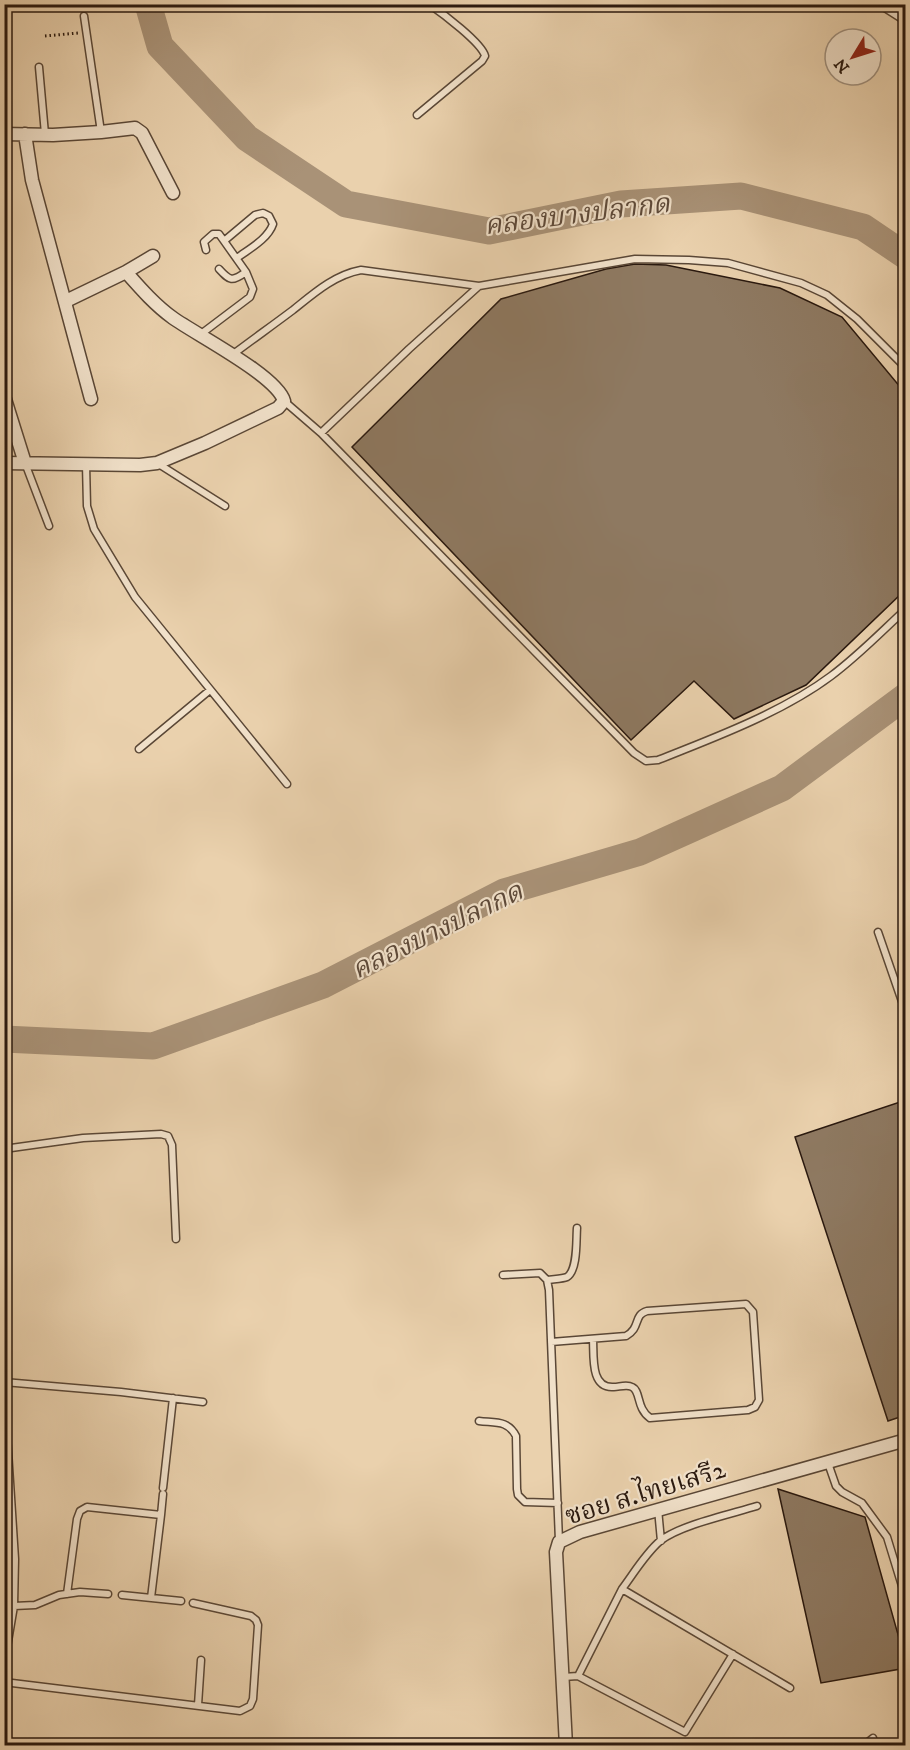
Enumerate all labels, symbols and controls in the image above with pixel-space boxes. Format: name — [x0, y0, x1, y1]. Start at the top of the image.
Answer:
north arrow — [823, 27, 883, 87]
text: N — [830, 54, 854, 77]
water label: คลองบางปลากด — [482, 187, 672, 243]
water label: คลองบางปลากด — [346, 874, 529, 987]
street label: ซอย ส.ไทยเสรี2 — [560, 1450, 730, 1533]

